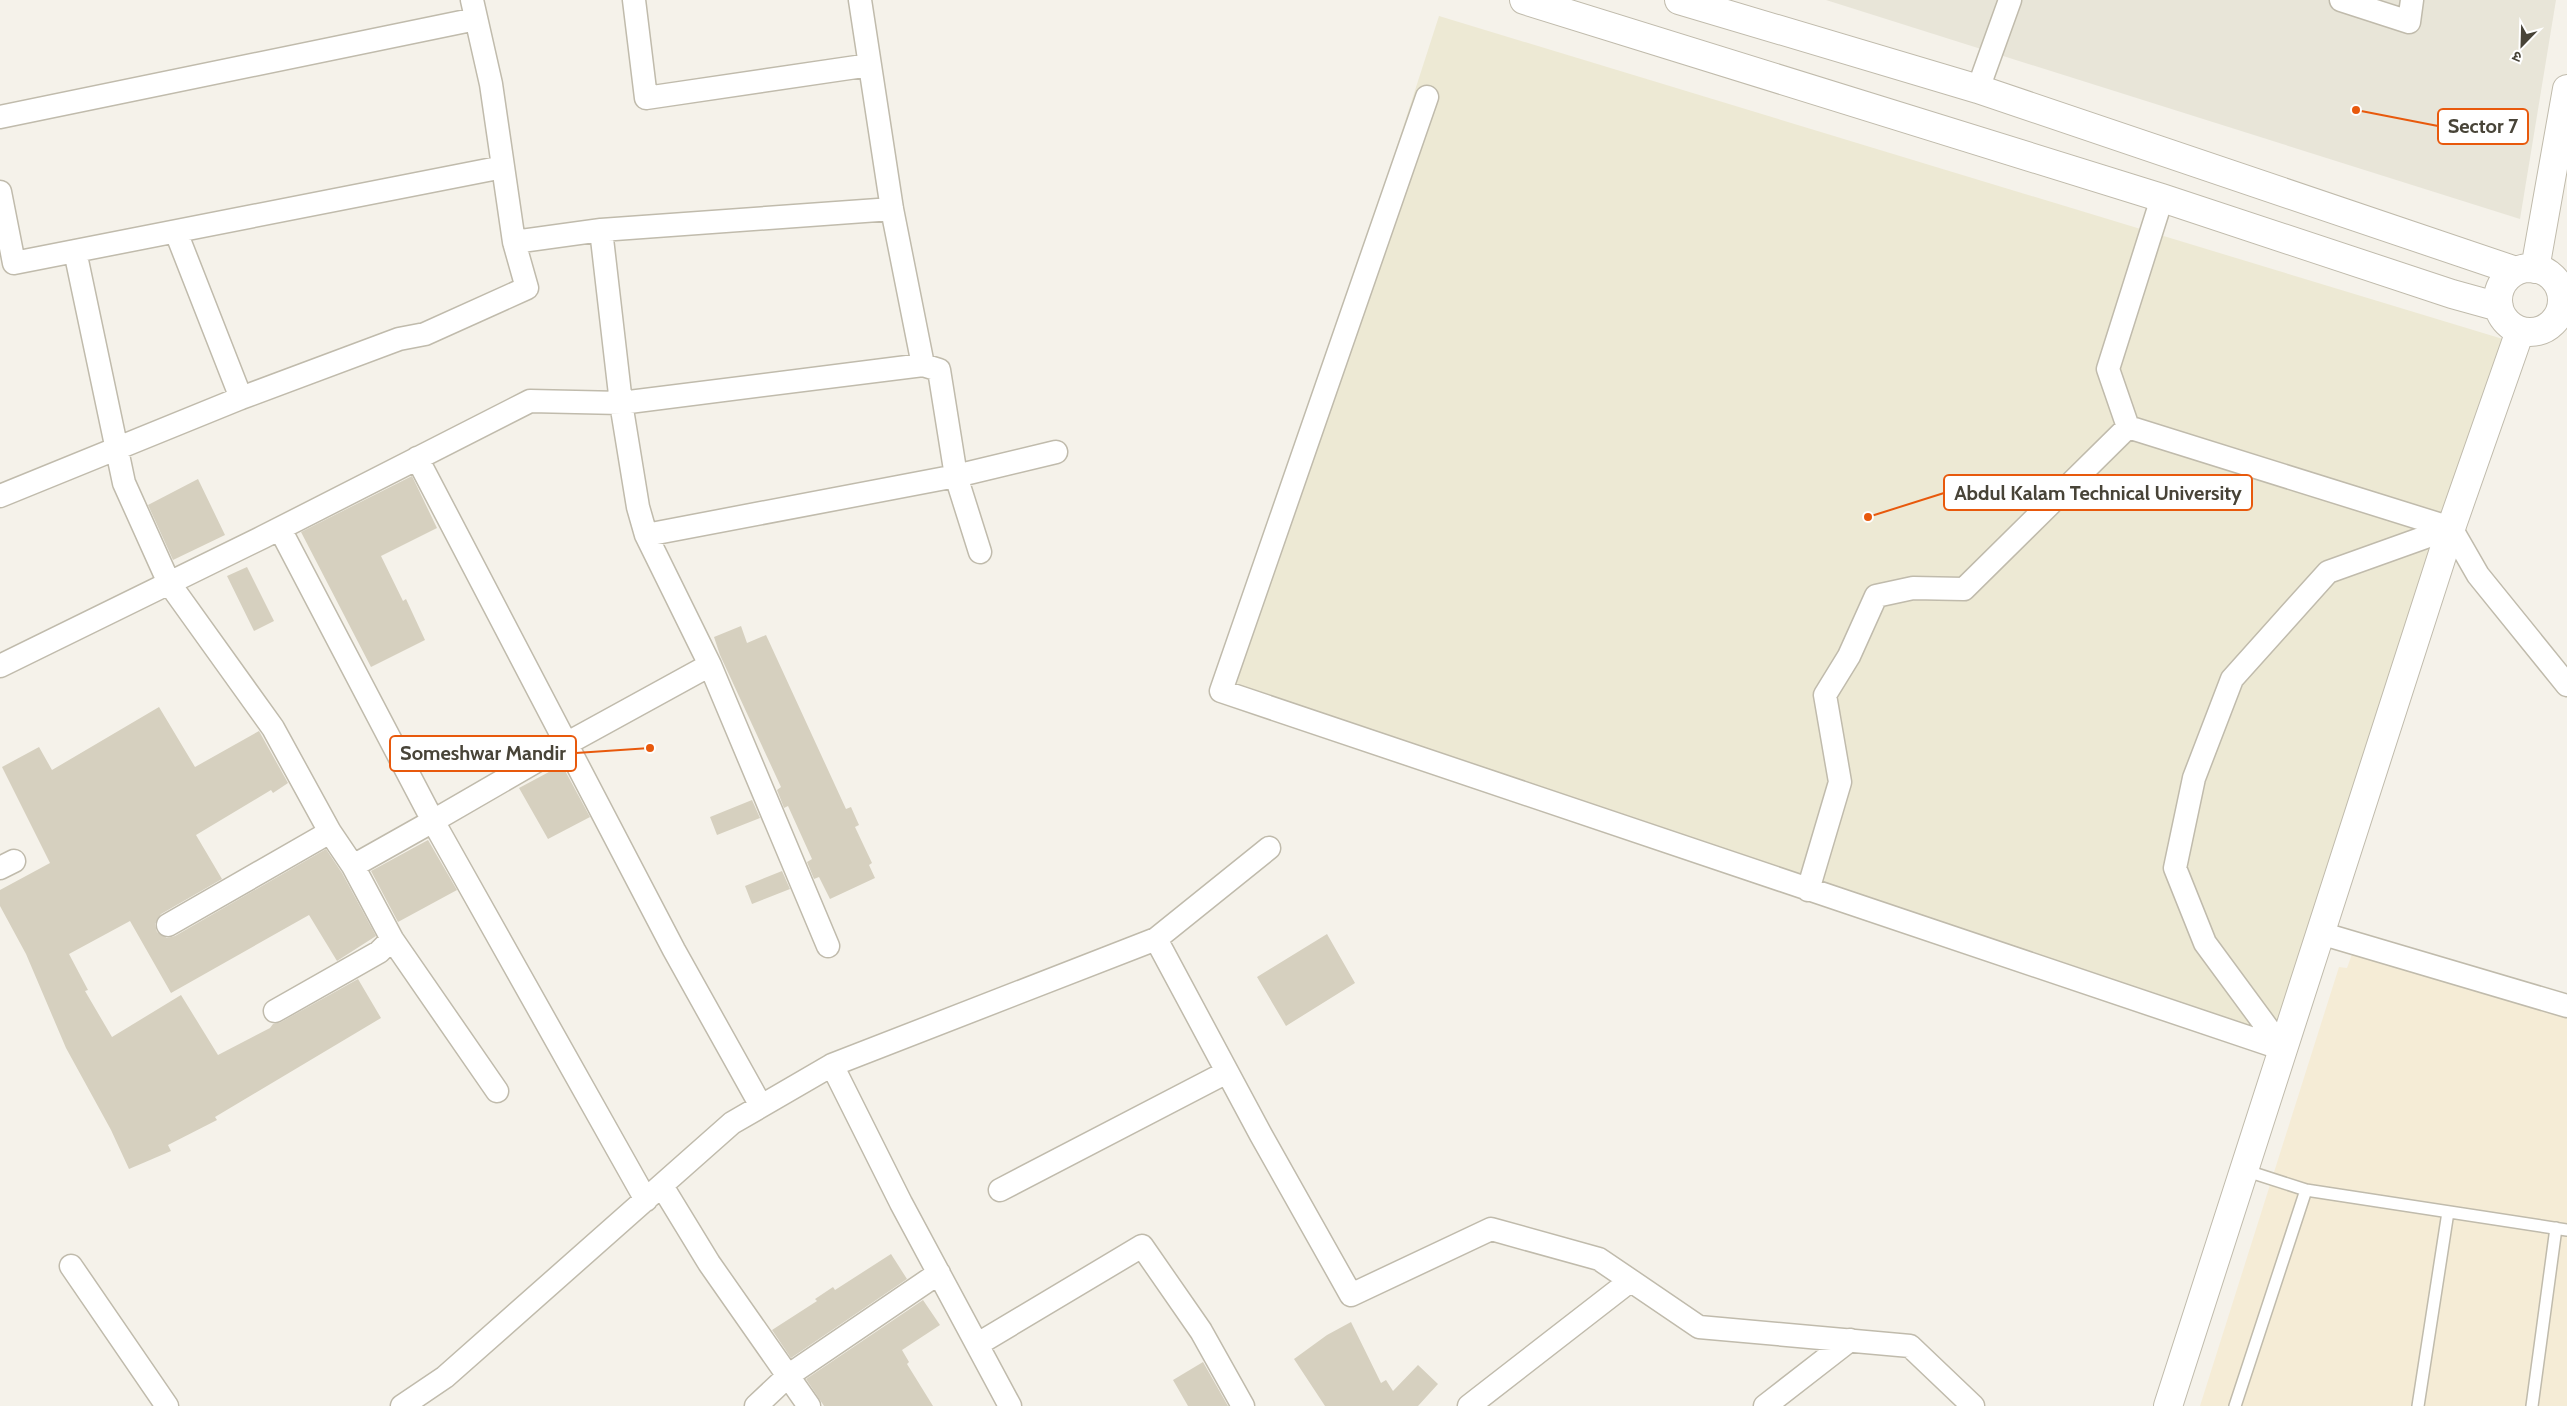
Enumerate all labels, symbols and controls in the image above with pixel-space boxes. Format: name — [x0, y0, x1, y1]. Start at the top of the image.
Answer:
north arrow — [2497, 20, 2547, 70]
text: उ — [2509, 47, 2524, 67]
callout: Sector 7 — [2438, 109, 2528, 144]
text: Sector 7 — [2448, 114, 2519, 138]
callout: Abdul Kalam Technical University — [1944, 475, 2252, 510]
text: Abdul Kalam Technical University — [1954, 481, 2242, 505]
callout: Someshwar Mandir — [390, 736, 576, 771]
text: Someshwar Mandir — [400, 741, 566, 765]

